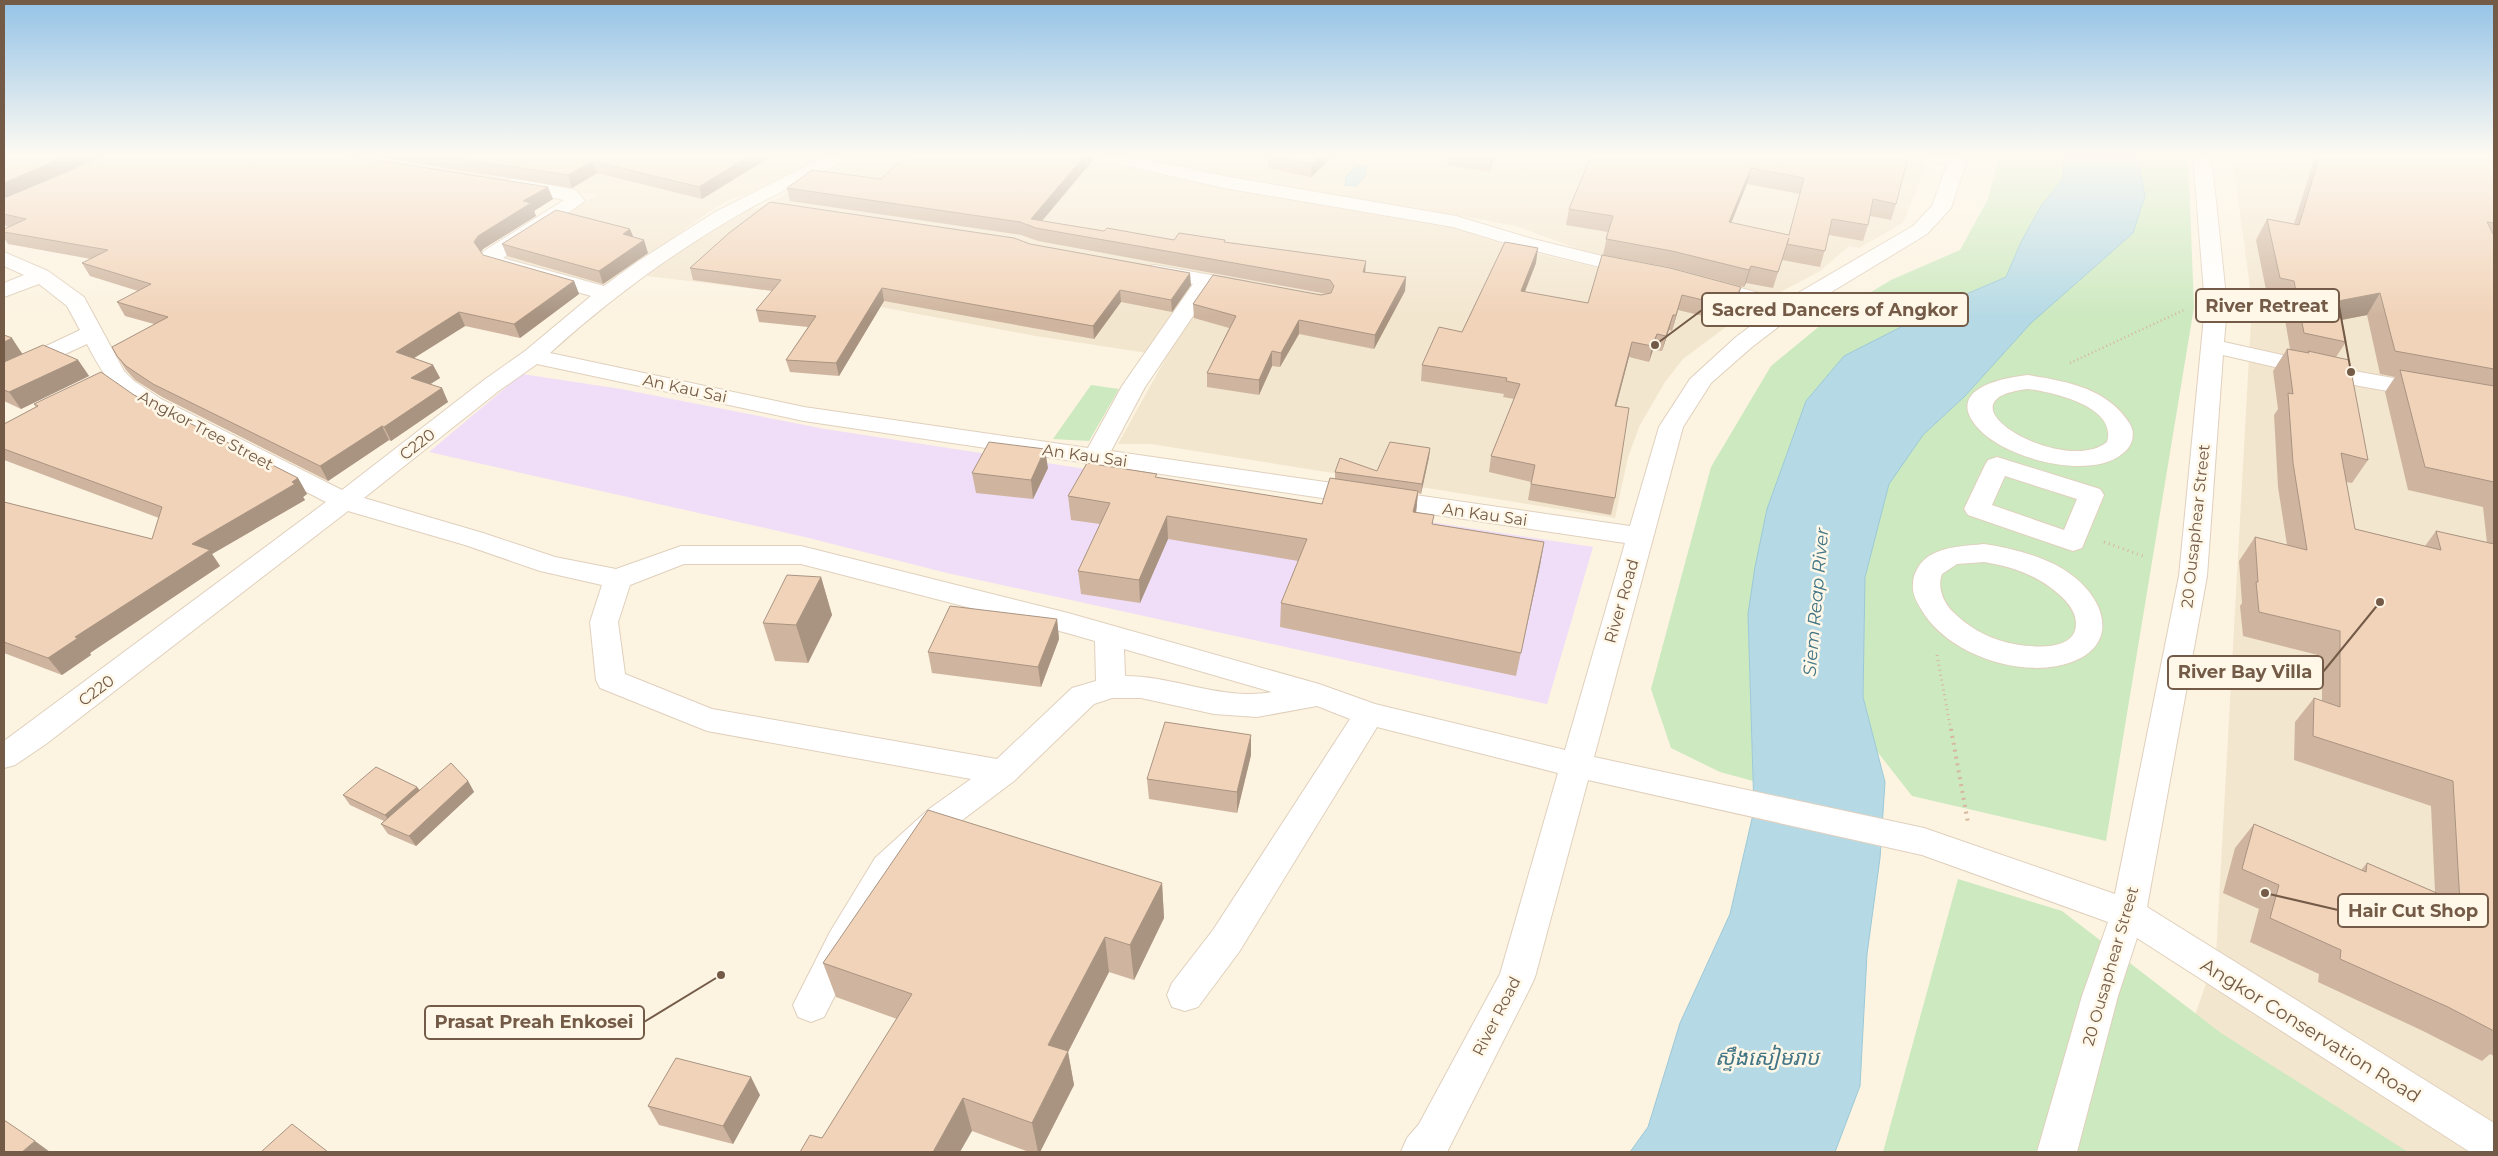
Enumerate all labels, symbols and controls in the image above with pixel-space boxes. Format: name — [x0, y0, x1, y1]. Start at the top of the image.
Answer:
callout: River Retreat — [2196, 289, 2339, 322]
callout: Sacred Dancers of Angkor — [1702, 293, 1968, 326]
text: River Retreat — [2205, 295, 2329, 317]
text: Sacred Dancers of Angkor — [1712, 299, 1958, 321]
street label: An Kau Sai — [641, 370, 729, 407]
street label: Angkor Tree Street — [135, 387, 277, 474]
street label: C220 — [396, 425, 439, 464]
street label: An Kau Sai — [1041, 440, 1129, 471]
street label: 20 Ousaphear Street — [2177, 443, 2214, 609]
street label: An Kau Sai — [1441, 499, 1529, 530]
water label: Siem Reap River — [1799, 526, 1834, 677]
street label: River Road — [1600, 557, 1643, 645]
callout: River Bay Villa — [2168, 656, 2323, 689]
text: River Bay Villa — [2178, 661, 2312, 683]
street label: C220 — [75, 671, 118, 710]
street label: 20 Ousaphear Street — [2079, 884, 2142, 1048]
callout: Hair Cut Shop — [2338, 894, 2488, 927]
text: Hair Cut Shop — [2348, 900, 2478, 922]
street label: Angkor Conservation Road — [2197, 953, 2425, 1108]
street label: River Road — [1468, 973, 1525, 1059]
callout: Prasat Preah Enkosei — [425, 1006, 644, 1039]
text: Prasat Preah Enkosei — [434, 1011, 634, 1033]
water label: ស្ទឹងសៀមរាប — [1715, 1044, 1821, 1072]

